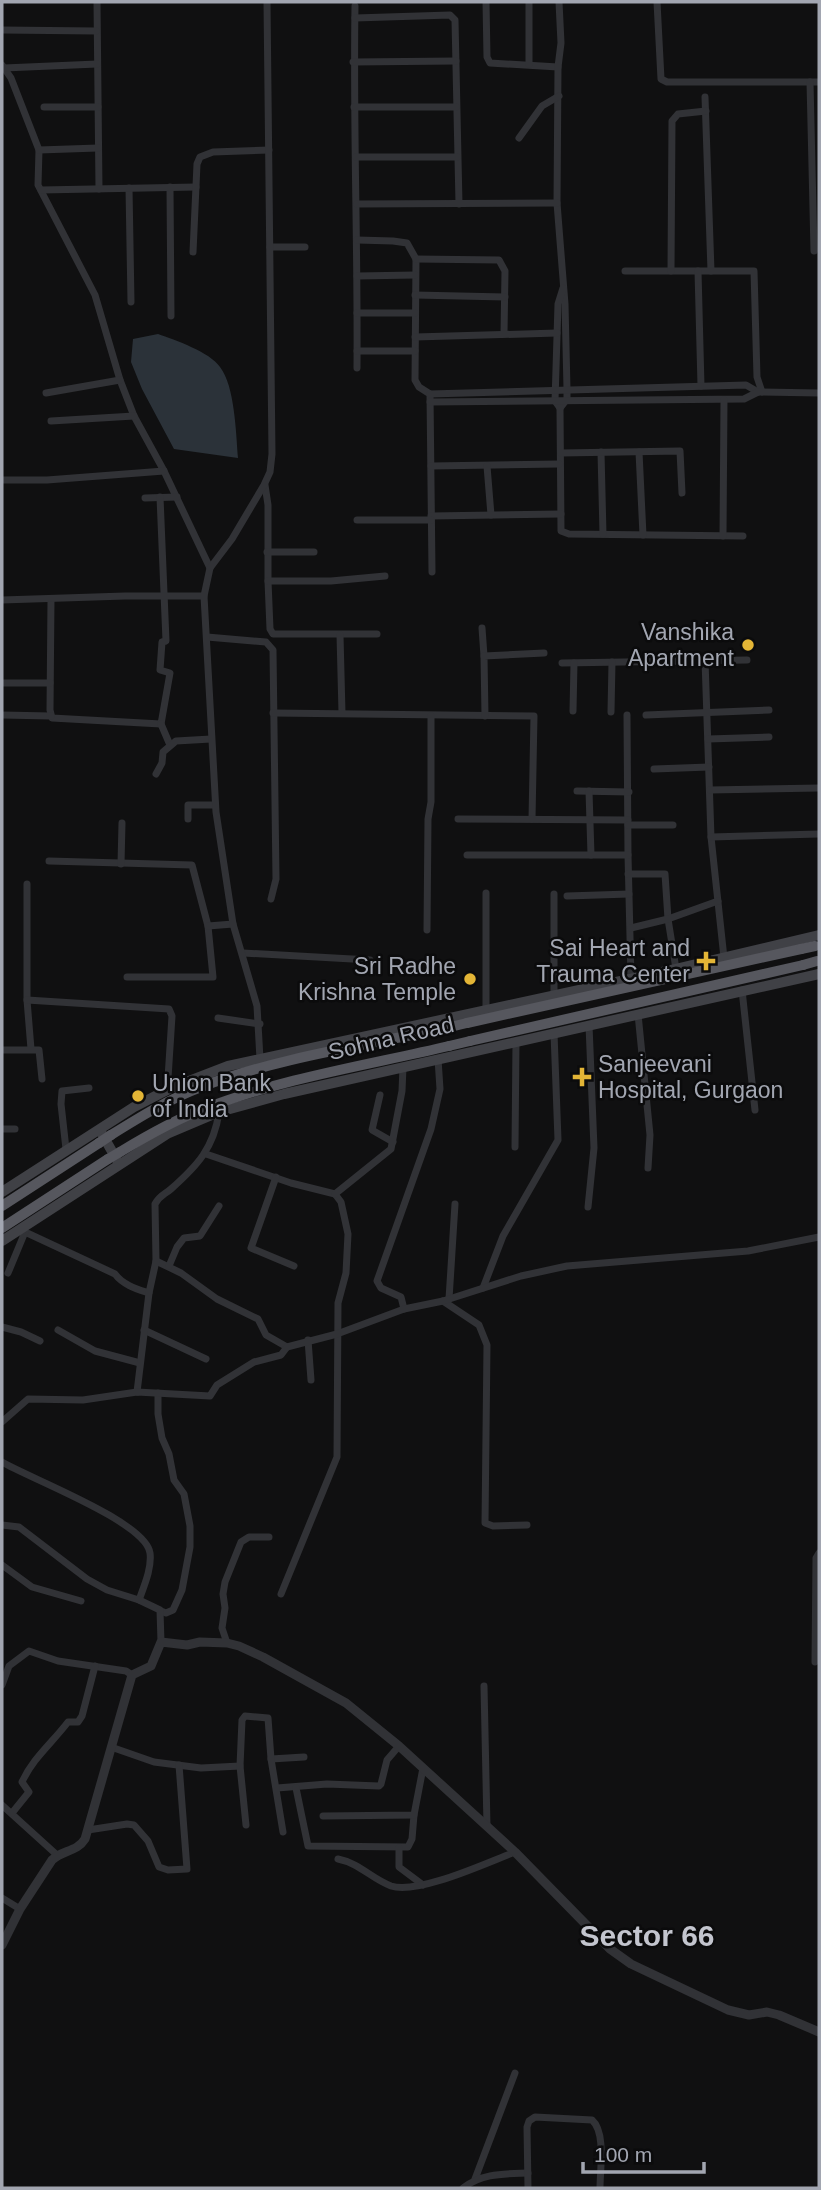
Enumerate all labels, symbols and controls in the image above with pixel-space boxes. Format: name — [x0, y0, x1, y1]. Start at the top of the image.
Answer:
place label: Vanshika Apartment — [628, 619, 735, 671]
marker: Vanshika Apartment — [740, 637, 756, 653]
place label: Sai Heart and Trauma Center — [536, 935, 690, 987]
marker: Sai Heart and Trauma Center — [696, 951, 716, 971]
place label: Sri Radhe Krishna Temple — [298, 953, 456, 1005]
marker: Sri Radhe Krishna Temple — [462, 971, 478, 987]
street label: Sohna Road — [326, 1011, 456, 1065]
place label: Sanjeevani Hospital, Gurgaon — [598, 1051, 783, 1103]
marker: Sanjeevani Hospital, Gurgaon — [572, 1067, 592, 1087]
place label: Union Bank of India — [152, 1070, 271, 1122]
marker: Union Bank of India — [130, 1088, 146, 1104]
district label: Sector 66 — [579, 1919, 715, 1952]
scale bar — [583, 2130, 704, 2174]
text: 100 m — [594, 2143, 652, 2166]

